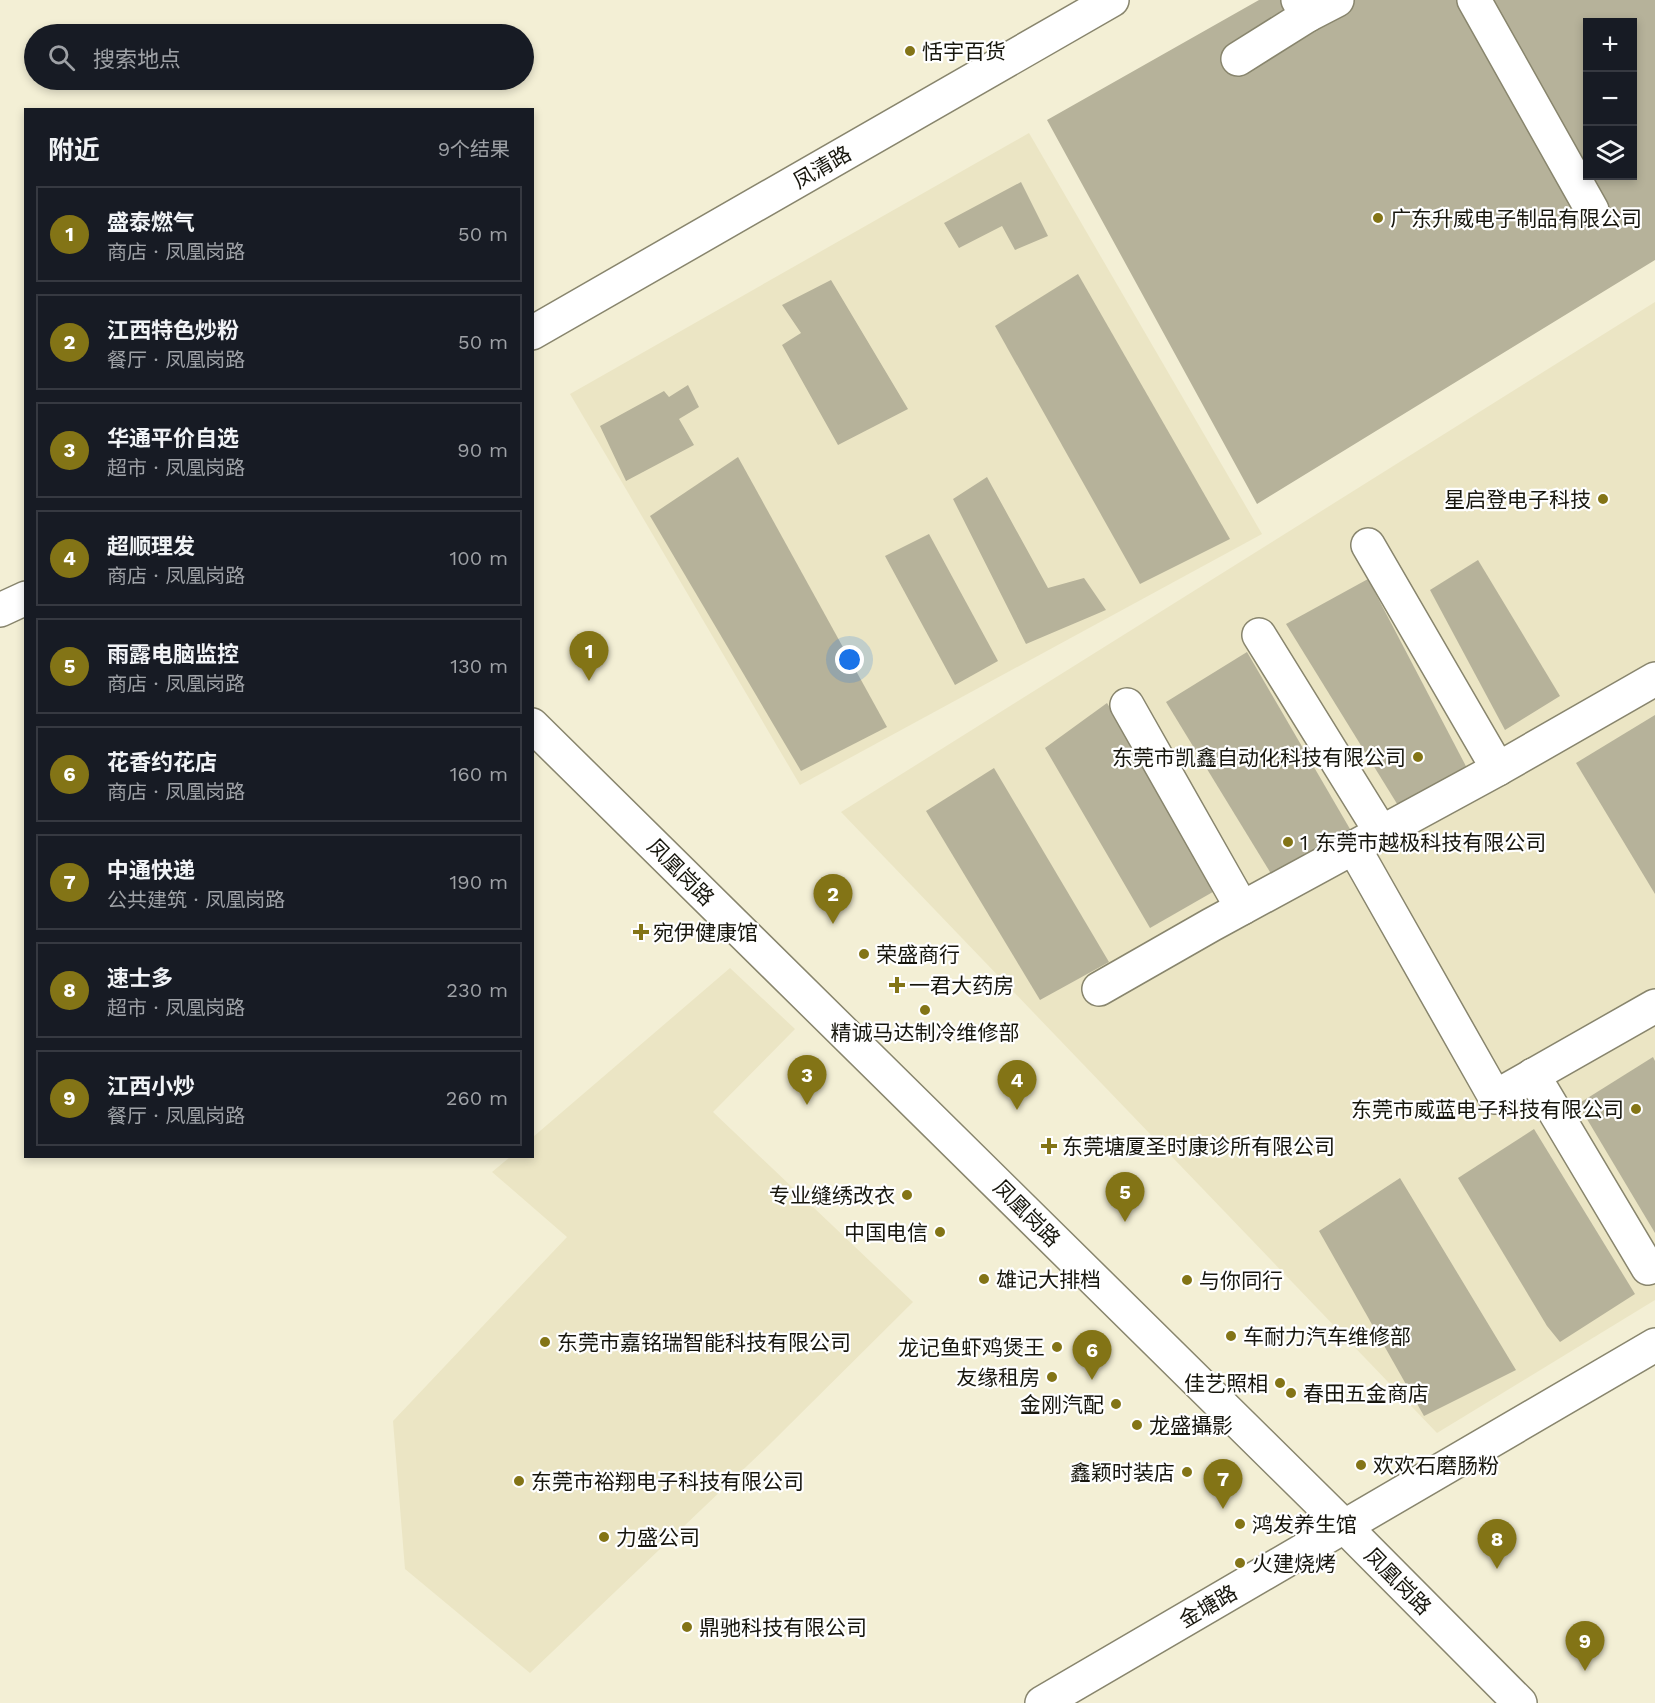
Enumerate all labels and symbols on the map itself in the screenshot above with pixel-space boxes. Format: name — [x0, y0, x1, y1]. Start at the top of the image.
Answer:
place label: 恬宇百货 — [922, 39, 1006, 64]
marker: 恬宇百货 — [903, 44, 917, 58]
street label: 凤清路 — [788, 140, 856, 194]
place label: 广东升威电子制品有限公司 — [1390, 206, 1642, 231]
marker: 广东升威电子制品有限公司 — [1371, 211, 1385, 225]
place label: 星启登电子科技 — [1444, 487, 1591, 512]
marker: 星启登电子科技 — [1596, 492, 1610, 506]
pin: 1 — [570, 632, 608, 681]
your location — [835, 645, 864, 674]
place label: 东莞市凯鑫自动化科技有限公司 — [1112, 745, 1406, 770]
marker: 东莞市凯鑫自动化科技有限公司 — [1411, 750, 1425, 764]
place label: 1 东莞市越极科技有限公司 — [1300, 830, 1546, 855]
street label: 凤凰岗路 — [642, 833, 720, 911]
marker: 1 东莞市越极科技有限公司 — [1281, 835, 1295, 849]
pin: 2 — [814, 874, 852, 924]
place label: 宛伊健康馆 — [653, 920, 758, 945]
marker: 宛伊健康馆 — [634, 925, 648, 939]
place label: 荣盛商行 — [876, 942, 960, 967]
marker: 荣盛商行 — [857, 947, 871, 961]
place label: 一君大药房 — [909, 973, 1014, 998]
marker: 一君大药房 — [890, 978, 904, 992]
marker: 精诚马达制冷维修部 — [918, 1003, 932, 1017]
place label: 精诚马达制冷维修部 — [831, 1020, 1020, 1045]
pin: 3 — [788, 1056, 826, 1105]
pin: 4 — [998, 1060, 1036, 1110]
place label: 东莞市威蓝电子科技有限公司 — [1351, 1097, 1624, 1122]
marker: 东莞市威蓝电子科技有限公司 — [1629, 1102, 1643, 1116]
place label: 东莞塘厦圣时康诊所有限公司 — [1062, 1134, 1335, 1159]
marker: 东莞塘厦圣时康诊所有限公司 — [1040, 1137, 1058, 1155]
pin: 5 — [1106, 1172, 1144, 1222]
street label: 凤凰岗路 — [988, 1174, 1066, 1252]
place label: 专业缝绣改衣 — [769, 1183, 895, 1208]
marker: 专业缝绣改衣 — [900, 1188, 914, 1202]
place label: 中国电信 — [844, 1220, 928, 1245]
marker: 中国电信 — [933, 1225, 947, 1239]
place label: 雄记大排档 — [996, 1267, 1101, 1292]
place label: 与你同行 — [1199, 1268, 1283, 1293]
marker: 雄记大排档 — [977, 1272, 991, 1286]
marker: 与你同行 — [1180, 1273, 1194, 1287]
place label: 车耐力汽车维修部 — [1243, 1324, 1411, 1349]
marker: 车耐力汽车维修部 — [1224, 1329, 1238, 1343]
place label: 东莞市嘉铭瑞智能科技有限公司 — [557, 1330, 851, 1355]
pin: 6 — [1072, 1330, 1112, 1380]
marker: 东莞市嘉铭瑞智能科技有限公司 — [538, 1335, 552, 1349]
place label: 龙记鱼虾鸡煲王 — [898, 1335, 1045, 1360]
marker: 龙记鱼虾鸡煲王 — [1050, 1340, 1064, 1354]
place label: 友缘租房 — [956, 1365, 1040, 1390]
marker: 友缘租房 — [1045, 1370, 1059, 1384]
place label: 佳艺照相 — [1184, 1371, 1268, 1396]
marker: 佳艺照相 — [1273, 1376, 1287, 1390]
place label: 春田五金商店 — [1303, 1381, 1429, 1406]
marker: 春田五金商店 — [1284, 1386, 1298, 1400]
place label: 金刚汽配 — [1020, 1392, 1104, 1417]
marker: 金刚汽配 — [1109, 1397, 1123, 1411]
place label: 龙盛攝影 — [1149, 1413, 1233, 1438]
marker: 龙盛攝影 — [1130, 1418, 1144, 1432]
place label: 欢欢石磨肠粉 — [1373, 1453, 1499, 1478]
marker: 欢欢石磨肠粉 — [1354, 1458, 1368, 1472]
place label: 鑫颖时装店 — [1070, 1460, 1175, 1485]
pin: 7 — [1204, 1460, 1242, 1509]
marker: 鑫颖时装店 — [1180, 1465, 1194, 1479]
place label: 东莞市裕翔电子科技有限公司 — [531, 1469, 804, 1494]
marker: 东莞市裕翔电子科技有限公司 — [512, 1474, 526, 1488]
place label: 鸿发养生馆 — [1252, 1512, 1357, 1537]
marker: 鸿发养生馆 — [1233, 1517, 1247, 1531]
pin: 8 — [1478, 1520, 1516, 1569]
place label: 力盛公司 — [616, 1525, 700, 1550]
marker: 力盛公司 — [597, 1530, 611, 1544]
street label: 凤凰岗路 — [1359, 1542, 1437, 1620]
place label: 火建烧烤 — [1252, 1551, 1336, 1576]
marker: 火建烧烤 — [1233, 1556, 1247, 1570]
street label: 金塘路 — [1174, 1579, 1242, 1633]
place label: 鼎驰科技有限公司 — [699, 1615, 867, 1640]
marker: 鼎驰科技有限公司 — [680, 1620, 694, 1634]
pin: 9 — [1566, 1622, 1604, 1671]

